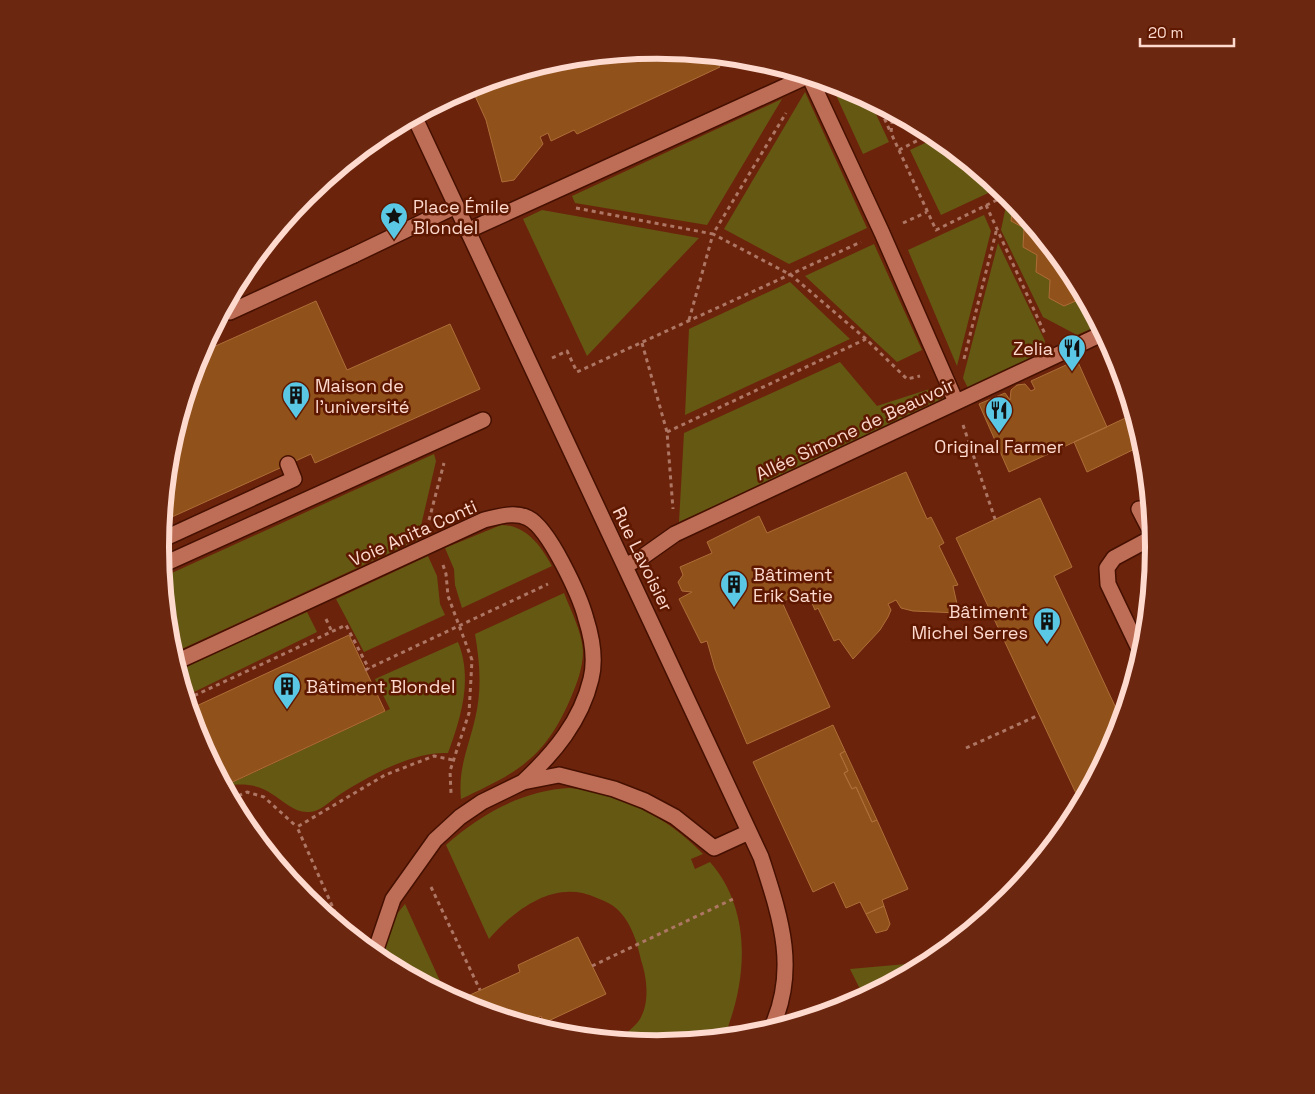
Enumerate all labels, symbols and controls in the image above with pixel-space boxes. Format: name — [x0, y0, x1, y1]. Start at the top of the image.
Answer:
scale bar — [1140, 15, 1234, 47]
text: 20 m — [1148, 23, 1183, 42]
place label: Place Émile Blondel — [413, 195, 509, 239]
place icon: Place Émile Blondel — [379, 201, 409, 240]
restaurant icon: Zelia — [1057, 333, 1087, 372]
place label: Zelia — [1013, 337, 1053, 360]
street label: Allée Simone de Beauvoir — [752, 373, 958, 485]
place label: Maison de l'université — [315, 374, 410, 418]
building icon: Maison de l'université — [281, 380, 311, 419]
restaurant icon: Original Farmer — [984, 395, 1014, 434]
place label: Original Farmer — [934, 435, 1064, 458]
street label: Voie Anita Conti — [346, 495, 480, 571]
street label: Rue Lavoisier — [608, 503, 678, 615]
place label: Bâtiment Erik Satie — [753, 563, 833, 607]
building icon: Bâtiment Erik Satie — [719, 569, 749, 608]
place label: Bâtiment Michel Serres — [911, 600, 1028, 644]
building icon: Bâtiment Michel Serres — [1032, 606, 1062, 645]
building icon: Bâtiment Blondel — [272, 671, 302, 710]
place label: Bâtiment Blondel — [306, 675, 455, 698]

